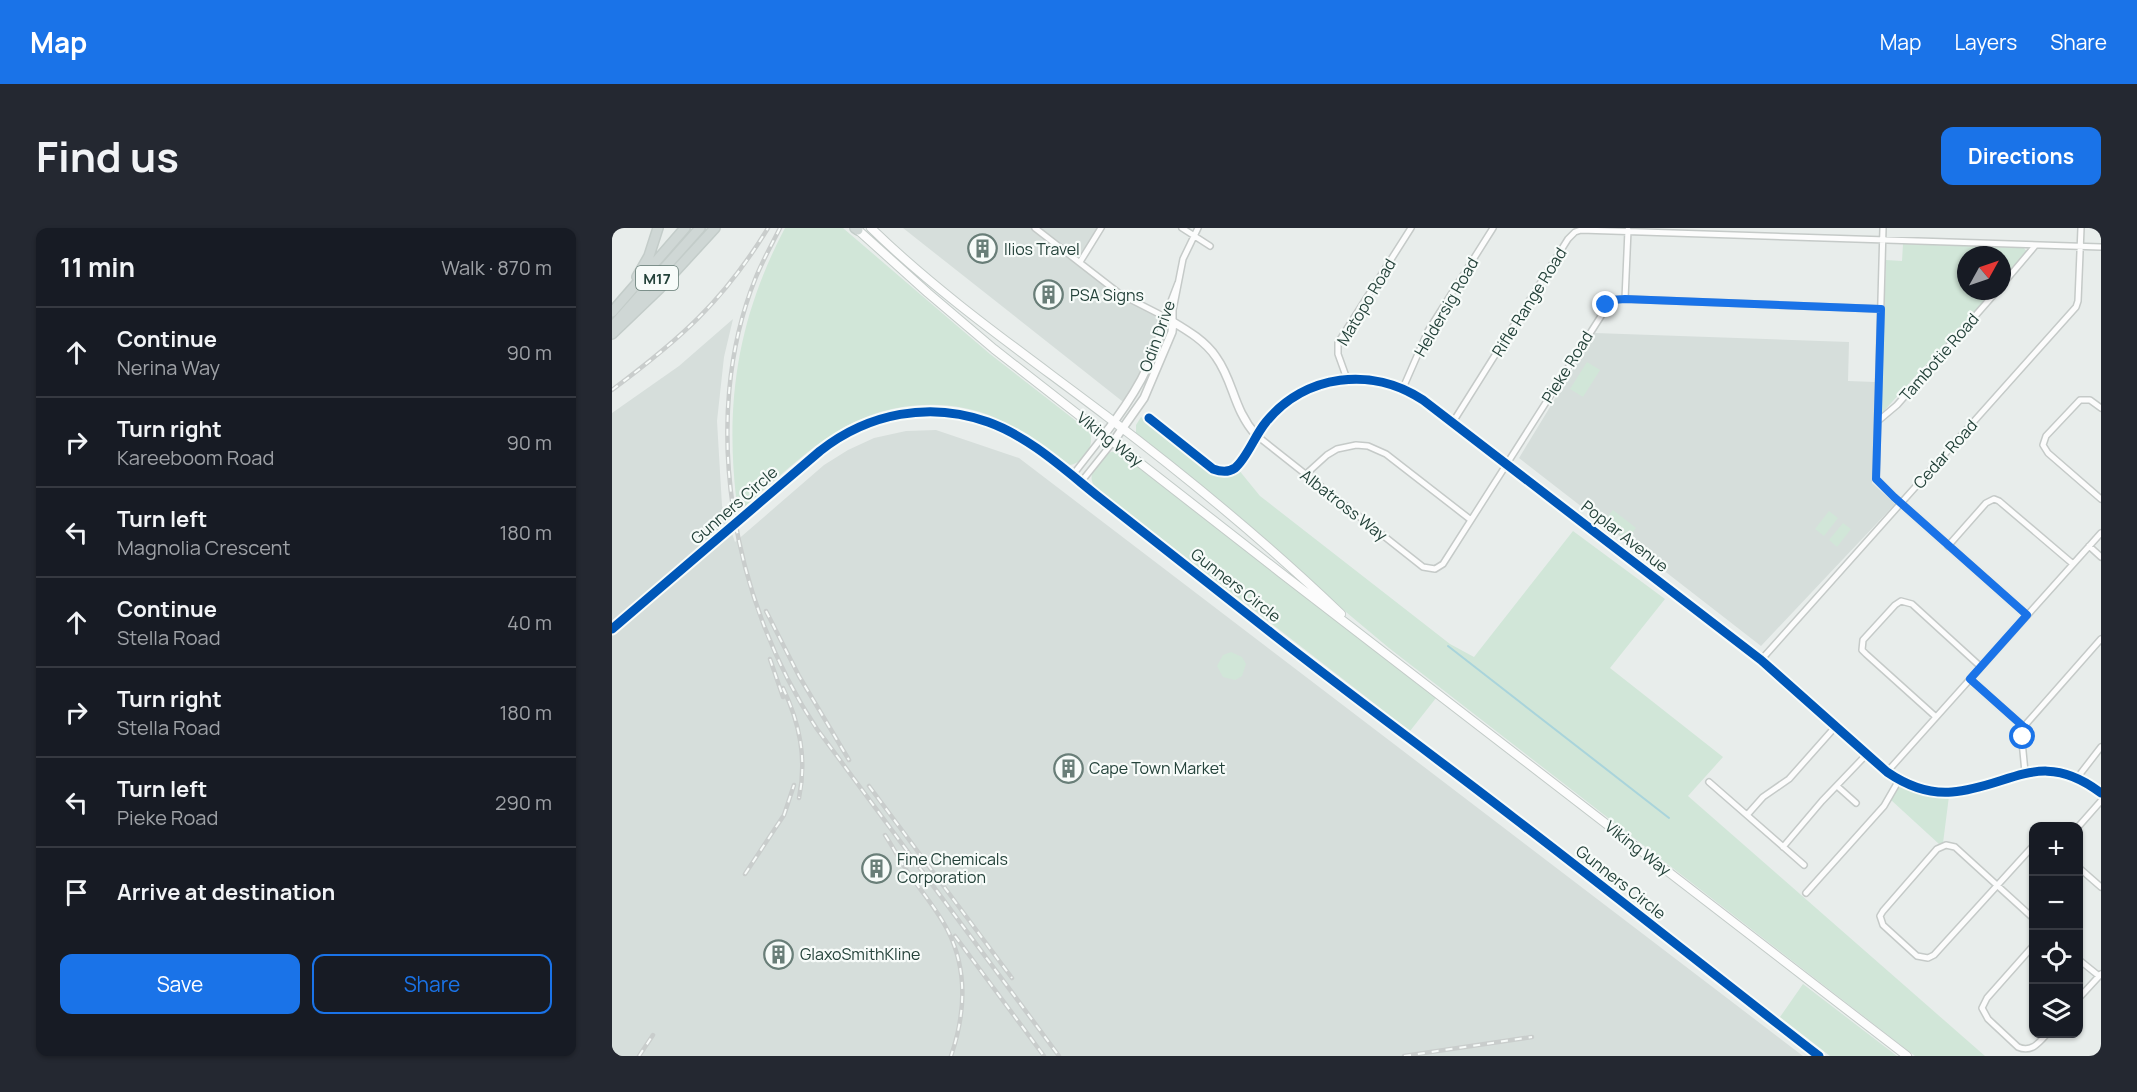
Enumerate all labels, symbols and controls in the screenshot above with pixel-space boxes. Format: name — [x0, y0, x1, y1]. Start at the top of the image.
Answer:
text: Map — [30, 23, 87, 61]
text: Map — [1880, 28, 1921, 56]
text: Layers — [1954, 28, 2017, 56]
text: Share — [2050, 28, 2107, 56]
text: Find us — [36, 127, 179, 185]
button: Directions — [1941, 127, 2101, 185]
building icon: Ilios Travel — [967, 233, 999, 265]
place label: Ilios Travel — [1004, 238, 1080, 260]
street label: Rifle Range Road — [1487, 243, 1571, 361]
north arrow — [1957, 246, 2011, 300]
text: 11 min — [60, 249, 135, 285]
street label: Heldersig Road — [1409, 253, 1483, 361]
text: Walk · 870 m — [441, 254, 552, 281]
street label: Matopo Road — [1331, 254, 1401, 350]
road number: M17 — [636, 266, 678, 290]
building icon: PSA Signs — [1033, 279, 1065, 311]
place label: PSA Signs — [1070, 284, 1144, 306]
route end — [1592, 291, 1618, 317]
street label: Odin Drive — [1134, 297, 1180, 375]
street label: Tambotie Road — [1894, 308, 1984, 406]
text: Continue — [117, 324, 217, 354]
street label: Pieke Road — [1536, 327, 1598, 407]
icon: ahead — [60, 336, 93, 369]
text: 90 m — [506, 339, 552, 366]
text: Nerina Way — [117, 354, 220, 381]
street label: Viking Way — [1072, 406, 1148, 472]
text: Turn right — [117, 414, 222, 444]
street label: Cedar Road — [1908, 415, 1982, 493]
icon: right — [60, 426, 93, 459]
text: 90 m — [506, 429, 552, 456]
text: Kareeboom Road — [117, 444, 274, 471]
street label: Gunners Circle — [686, 461, 782, 549]
street label: Albatross Way — [1296, 464, 1392, 546]
street label: Poplar Avenue — [1577, 495, 1673, 577]
text: Turn left — [117, 504, 207, 534]
icon: left — [60, 516, 93, 549]
text: 180 m — [499, 519, 552, 546]
text: Magnolia Crescent — [117, 534, 290, 561]
street label: Gunners Circle — [1186, 543, 1286, 627]
text: Continue — [117, 594, 217, 624]
icon: ahead — [60, 606, 93, 639]
text: 40 m — [507, 609, 552, 636]
text: Stella Road — [117, 624, 220, 651]
text: Turn right — [117, 684, 222, 714]
icon: right — [60, 696, 93, 729]
text: 180 m — [499, 699, 552, 726]
text: Stella Road — [117, 714, 220, 741]
route start — [2009, 723, 2035, 749]
building icon: Cape Town Market — [1052, 752, 1084, 784]
place label: Cape Town Market — [1089, 757, 1225, 779]
text: Turn left — [117, 774, 207, 804]
icon: left — [60, 786, 93, 819]
text: 290 m — [495, 789, 552, 816]
text: Pieke Road — [117, 804, 218, 831]
street label: Viking Way — [1600, 815, 1676, 881]
map controls — [2029, 822, 2083, 1038]
button: + — [2029, 822, 2083, 876]
street label: Gunners Circle — [1571, 840, 1671, 924]
place label: Fine Chemicals Corporation — [897, 848, 1008, 888]
building icon: Fine Chemicals Corporation — [860, 852, 892, 884]
icon: arrive — [60, 876, 93, 909]
button: − — [2029, 876, 2083, 930]
text: Arrive at destination — [117, 877, 335, 907]
button: locate — [2029, 930, 2083, 984]
building icon: GlaxoSmithKline — [763, 938, 795, 970]
place label: GlaxoSmithKline — [800, 943, 920, 965]
button: Save — [60, 954, 300, 1014]
button: Share — [312, 954, 552, 1014]
button: layers — [2029, 984, 2083, 1038]

